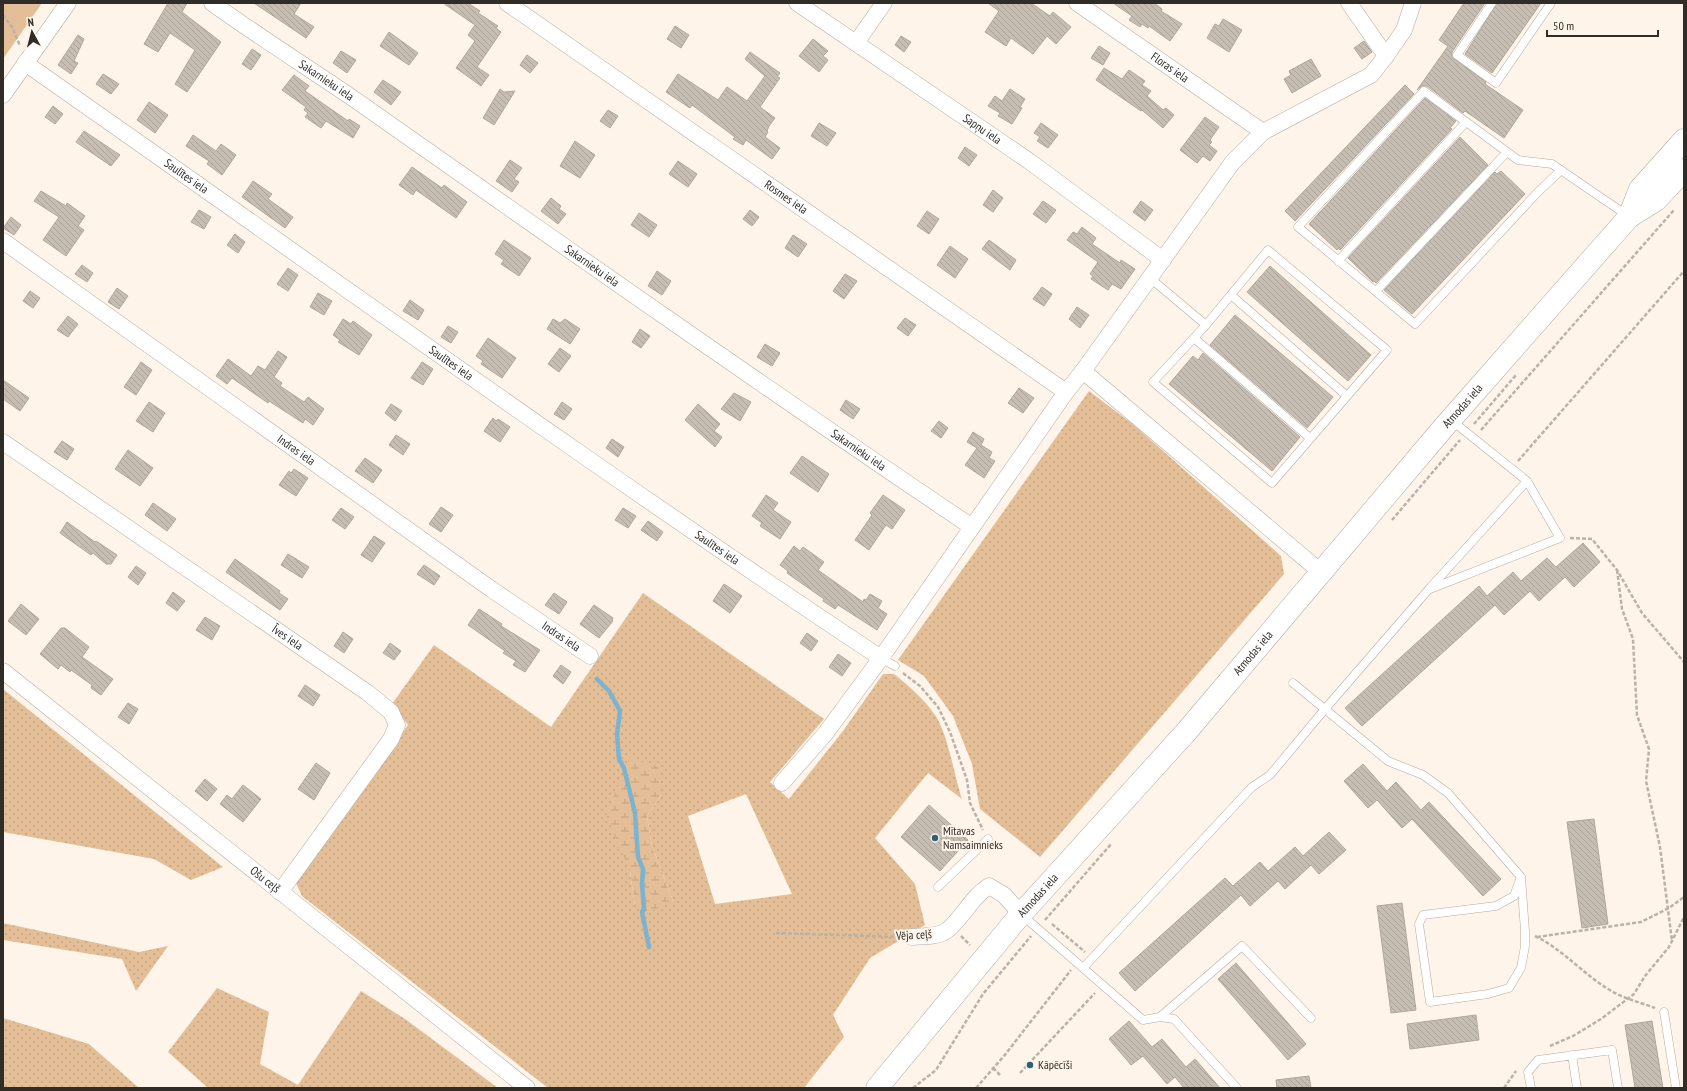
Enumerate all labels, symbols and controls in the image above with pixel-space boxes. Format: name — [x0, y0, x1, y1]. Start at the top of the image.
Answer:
north arrow — [12, 12, 52, 52]
scale bar — [1547, 12, 1658, 38]
text: N — [27, 15, 35, 29]
text: 50 m — [1553, 18, 1574, 33]
street label: Floras iela — [1148, 49, 1192, 85]
street label: Sakarnieku iela — [296, 56, 357, 104]
street label: Sapņu iela — [960, 110, 1005, 147]
street label: Saulītes iela — [162, 155, 212, 197]
street label: Rosmes iela — [762, 177, 811, 217]
street label: Sakarnieku iela — [562, 241, 623, 290]
street label: Saulītes iela — [426, 342, 476, 383]
street label: Atmodas iela — [1439, 380, 1486, 431]
street label: Sakarnieku iela — [828, 426, 889, 474]
street label: Indras iela — [274, 431, 318, 468]
street label: Saulītes iela — [692, 527, 743, 568]
street label: Indras iela — [539, 618, 584, 654]
street label: Īves iela — [268, 621, 306, 653]
street label: Atmodas iela — [1229, 627, 1276, 678]
place label: Mītavas Namsaimnieks — [943, 823, 1003, 852]
marker: Mītavas Namsaimnieks — [930, 833, 940, 843]
street label: Ošu ceļš — [247, 863, 284, 896]
street label: Atmodas iela — [1014, 870, 1061, 920]
street label: Vēja ceļš — [895, 926, 932, 943]
place label: Kāpēcīši — [1038, 1057, 1072, 1072]
marker: Kāpēcīši — [1025, 1060, 1035, 1070]

